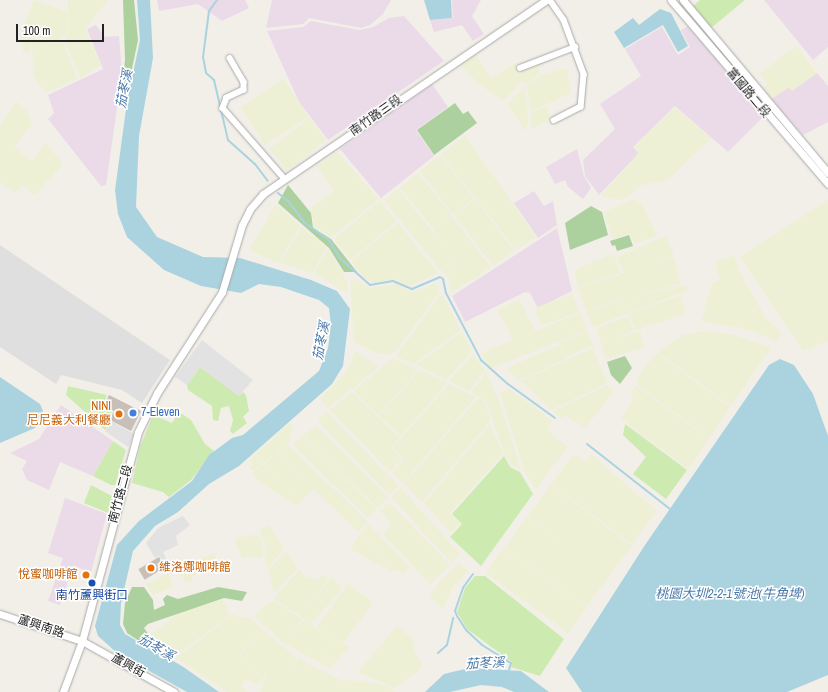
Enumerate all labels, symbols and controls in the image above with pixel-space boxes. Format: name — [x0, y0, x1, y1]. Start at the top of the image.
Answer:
scale bar — [18, 16, 106, 42]
text: 100 m — [23, 23, 50, 39]
street label: 富國路二段 — [723, 65, 773, 121]
water label: 茄苳溪 — [114, 68, 136, 110]
street label: 南竹路三段 — [347, 93, 405, 139]
water label: 茄苳溪 — [311, 320, 333, 362]
place label: NINI 尼尼義大利餐廳 — [27, 400, 111, 428]
place label: 7-Eleven — [141, 406, 180, 420]
marker: 7-Eleven — [128, 408, 138, 418]
marker: NINI 尼尼義大利餐廳 — [114, 409, 124, 419]
street label: 南竹路二段 — [106, 463, 136, 525]
place label: 維洛娜咖啡館 — [159, 561, 231, 575]
marker: 維洛娜咖啡館 — [146, 563, 156, 573]
place label: 悅蜜咖啡館 — [18, 568, 78, 582]
marker: 悅蜜咖啡館 — [81, 570, 91, 580]
marker: 南竹蘆興街口 — [87, 578, 97, 588]
water label: 桃園大圳2-2-1號池(牛角埤) — [656, 586, 804, 602]
place label: 南竹蘆興街口 — [56, 589, 128, 603]
street label: 蘆興南路 — [16, 613, 66, 641]
water label: 茄苳溪 — [135, 631, 177, 665]
street label: 蘆興街 — [109, 651, 147, 681]
water label: 茄苳溪 — [465, 655, 505, 673]

